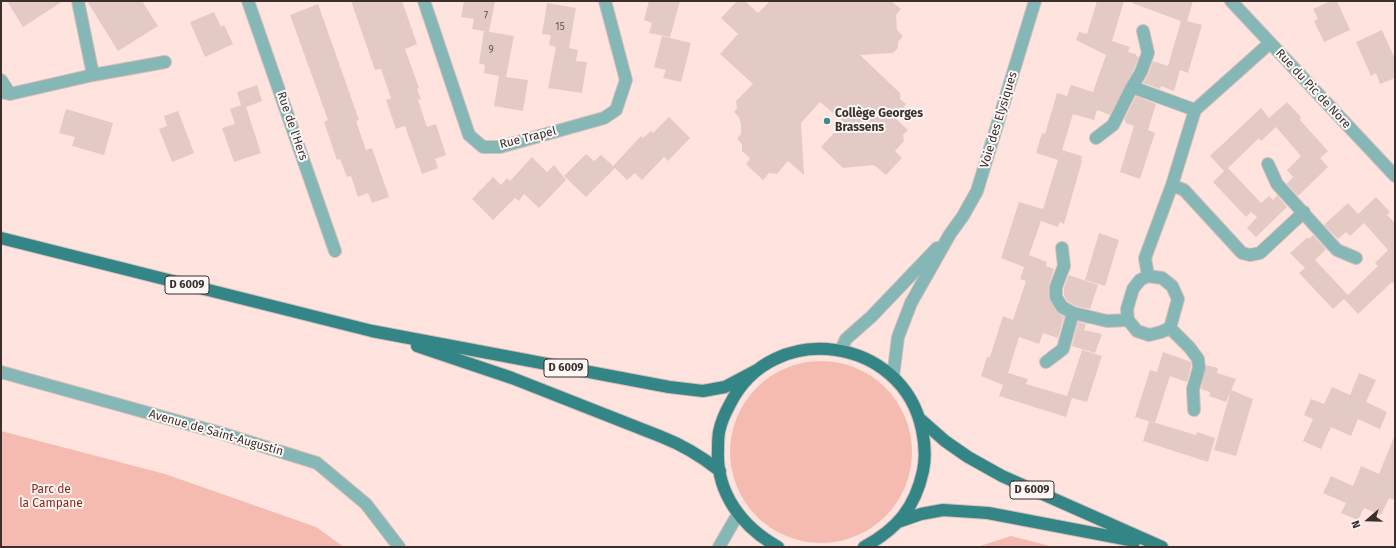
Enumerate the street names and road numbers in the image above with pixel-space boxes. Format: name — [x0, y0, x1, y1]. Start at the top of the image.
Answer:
street label: Rue du Pic de Nore — [1272, 46, 1354, 132]
street label: Voie des Elysiques — [978, 70, 1020, 170]
street label: Rue de l'Hers — [274, 90, 310, 162]
street label: Rue Trapel — [498, 124, 558, 152]
road number: D 6009 — [165, 276, 209, 294]
road number: D 6009 — [544, 359, 588, 377]
street label: Avenue de Saint-Augustin — [147, 407, 285, 459]
road number: D 6009 — [1010, 481, 1054, 499]

